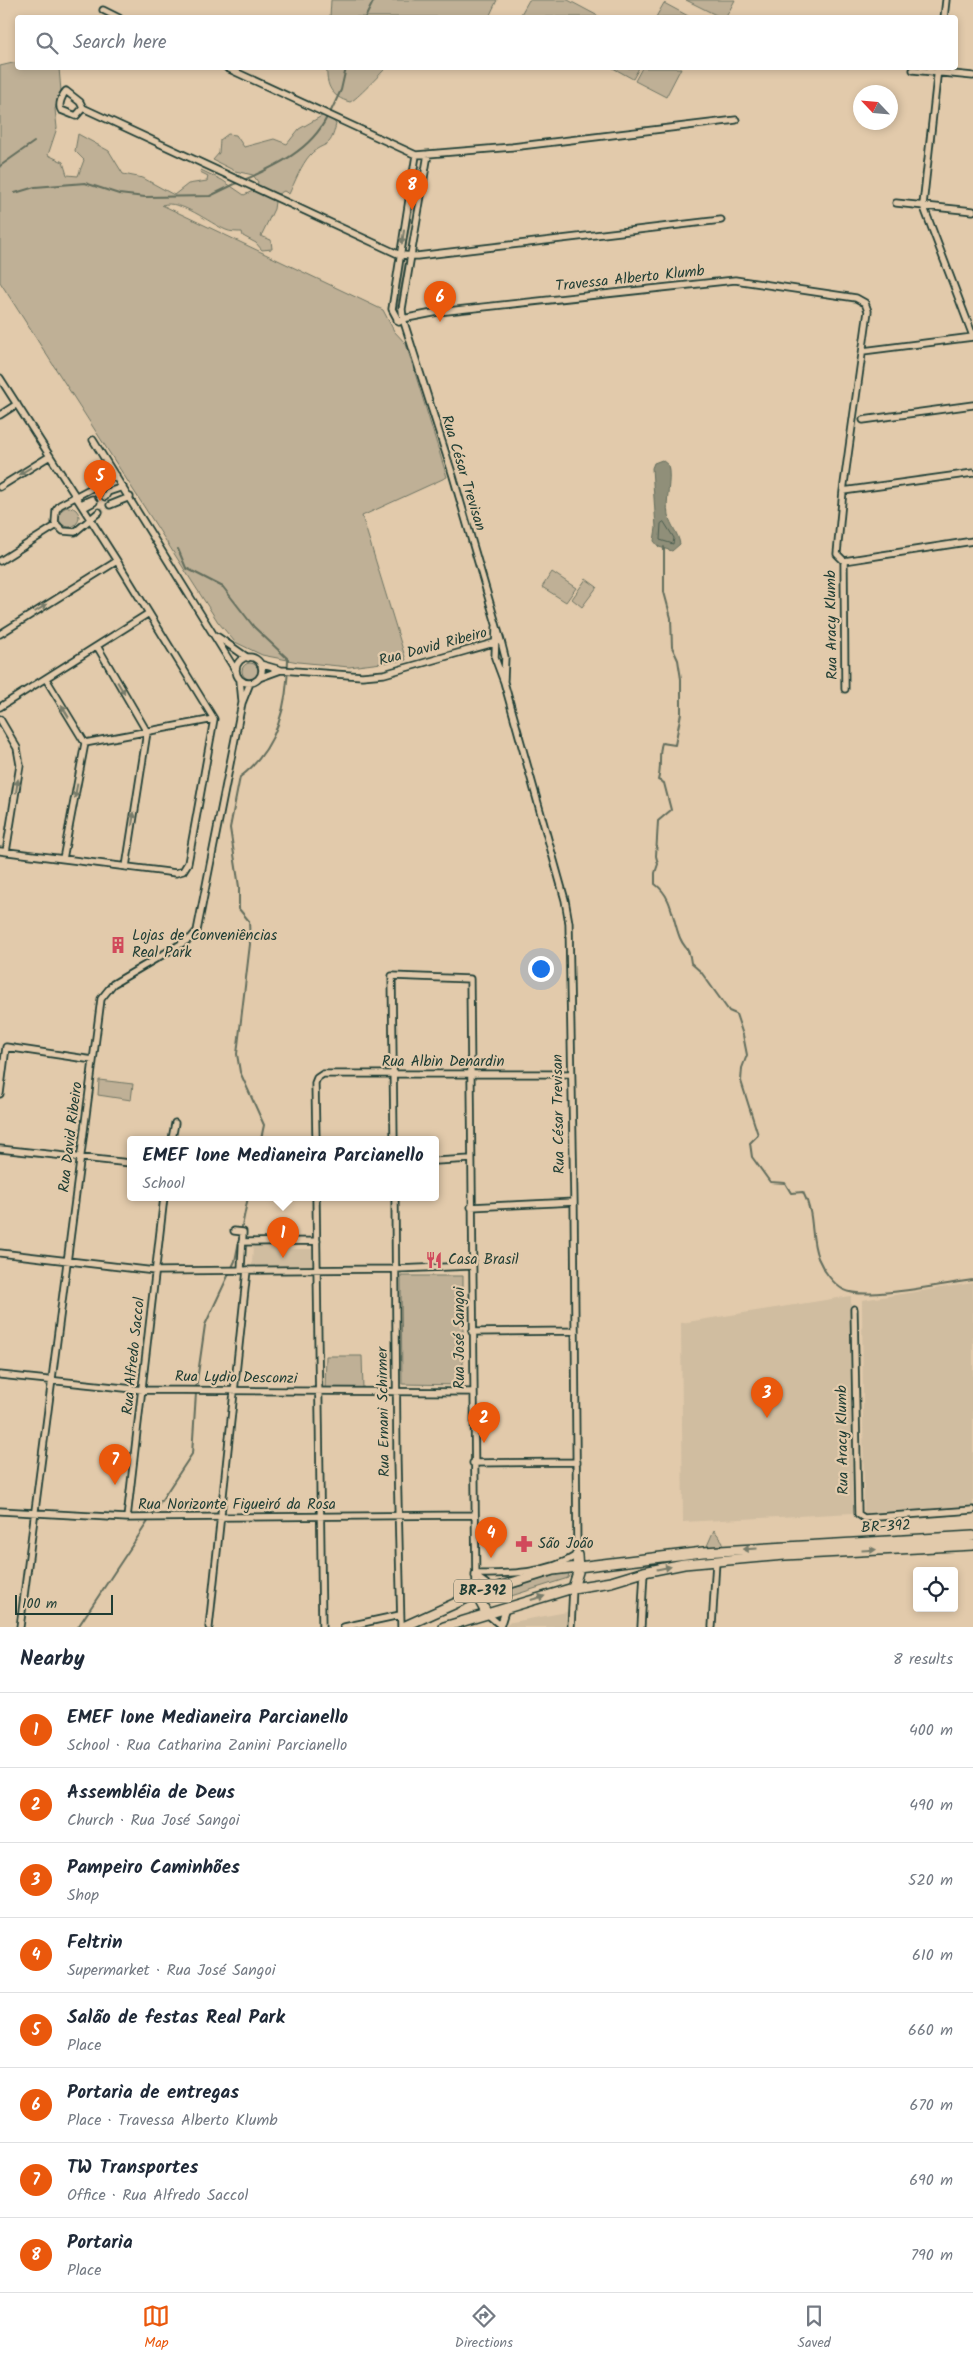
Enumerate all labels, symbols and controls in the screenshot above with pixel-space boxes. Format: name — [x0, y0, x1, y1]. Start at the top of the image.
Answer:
search box — [15, 15, 958, 70]
text: Search here — [73, 28, 167, 58]
icon: search — [33, 29, 61, 57]
north arrow — [853, 85, 898, 130]
pin: 8 — [396, 169, 428, 210]
one-way arrow — [398, 230, 406, 246]
street label: Travessa Alberto Klumb — [554, 259, 706, 299]
pin: 6 — [424, 281, 456, 322]
street label: Rua César Trevisan — [434, 412, 492, 534]
pin: 5 — [84, 460, 116, 501]
one-way arrow — [18, 467, 32, 476]
street label: Rua Aracy Klumb — [819, 570, 845, 680]
one-way arrow — [35, 603, 48, 613]
street label: Rua David Ribeiro — [376, 621, 490, 673]
one-way arrow — [117, 682, 126, 695]
one-way arrow — [61, 704, 70, 717]
one-way arrow — [13, 778, 21, 794]
one-way arrow — [72, 784, 80, 799]
one-way arrow — [130, 810, 138, 826]
place label: Lojas de Conveniências Real Park — [132, 924, 278, 965]
building icon: Lojas de Conveniências Real Park — [108, 935, 128, 955]
your location — [528, 956, 554, 982]
street label: Rua Albin Denardin — [382, 1050, 504, 1074]
street label: Rua César Trevisan — [546, 1054, 572, 1174]
street label: Rua David Ribeiro — [52, 1080, 90, 1194]
popup — [127, 1136, 439, 1201]
text: EMEF Ione Medianeira Parcianello — [142, 1141, 424, 1171]
text: School — [142, 1171, 185, 1196]
pin: 1 — [267, 1217, 299, 1258]
place label: Casa Brasil — [448, 1248, 519, 1272]
restaurant icon: Casa Brasil — [424, 1250, 444, 1270]
street label: Rua José Sangoi — [448, 1285, 472, 1389]
street label: Rua Alfredo Saccol — [116, 1296, 152, 1416]
street label: Rua Ernani Schirmer — [371, 1346, 397, 1477]
street label: Rua Lydio Desconzi — [175, 1365, 299, 1391]
pin: 3 — [751, 1377, 783, 1418]
street label: Rua Aracy Klumb — [830, 1385, 856, 1495]
pin: 2 — [468, 1402, 500, 1443]
pin: 7 — [99, 1444, 131, 1485]
street label: Rua Norizonte Figueiró da Rosa — [138, 1493, 336, 1517]
street label: BR-392 — [860, 1514, 912, 1540]
pin: 4 — [475, 1517, 507, 1558]
place label: São João — [538, 1532, 594, 1556]
pharmacy icon: São João — [514, 1534, 534, 1554]
one-way arrow — [741, 1545, 757, 1553]
one-way arrow — [861, 1546, 877, 1554]
one-way arrow — [657, 1564, 673, 1572]
map controls — [913, 1567, 958, 1612]
button: locate — [913, 1567, 958, 1612]
road number: BR-392 — [454, 1580, 512, 1602]
scale bar — [15, 1592, 112, 1615]
text: 100 m — [22, 1593, 57, 1615]
one-way arrow — [530, 1594, 545, 1602]
text: Nearby — [20, 1643, 85, 1676]
text: 8 results — [893, 1647, 953, 1672]
text: EMEF Ione Medianeira Parcianello — [67, 1703, 348, 1733]
text: 1 — [34, 1718, 38, 1743]
text: 400 m — [909, 1718, 953, 1743]
text: School · Rua Catharina Zanini Parcianello — [67, 1733, 347, 1758]
text: Assembléia de Deus — [67, 1778, 235, 1808]
text: 2 — [31, 1793, 41, 1818]
text: 490 m — [909, 1793, 953, 1818]
text: Church · Rua José Sangoi — [67, 1808, 240, 1833]
text: Pampeiro Caminhões — [67, 1853, 240, 1883]
text: 3 — [32, 1868, 40, 1893]
text: 520 m — [908, 1868, 953, 1893]
text: Shop — [67, 1883, 99, 1908]
text: Feltrin — [67, 1928, 123, 1958]
text: 4 — [32, 1943, 40, 1968]
text: 610 m — [912, 1943, 953, 1968]
text: Supermarket · Rua José Sangoi — [67, 1958, 276, 1983]
text: Salão de festas Real Park — [67, 2003, 285, 2033]
text: 5 — [32, 2018, 40, 2043]
text: 660 m — [908, 2018, 953, 2043]
text: Place — [67, 2033, 101, 2058]
text: Portaria de entregas — [67, 2078, 239, 2108]
text: 6 — [32, 2093, 40, 2118]
text: 670 m — [910, 2093, 953, 2118]
text: Place · Travessa Alberto Klumb — [67, 2108, 278, 2133]
text: TW Transportes — [67, 2153, 198, 2183]
text: 7 — [32, 2168, 40, 2193]
text: 690 m — [909, 2168, 953, 2193]
text: Office · Rua Alfredo Saccol — [67, 2183, 248, 2208]
text: Portaria — [67, 2228, 133, 2258]
text: 8 — [31, 2243, 41, 2268]
text: 790 m — [911, 2243, 953, 2268]
text: Place — [67, 2258, 101, 2283]
tab: Map — [142, 2302, 170, 2354]
tab: Directions — [455, 2302, 513, 2354]
tab: Saved — [797, 2302, 831, 2354]

